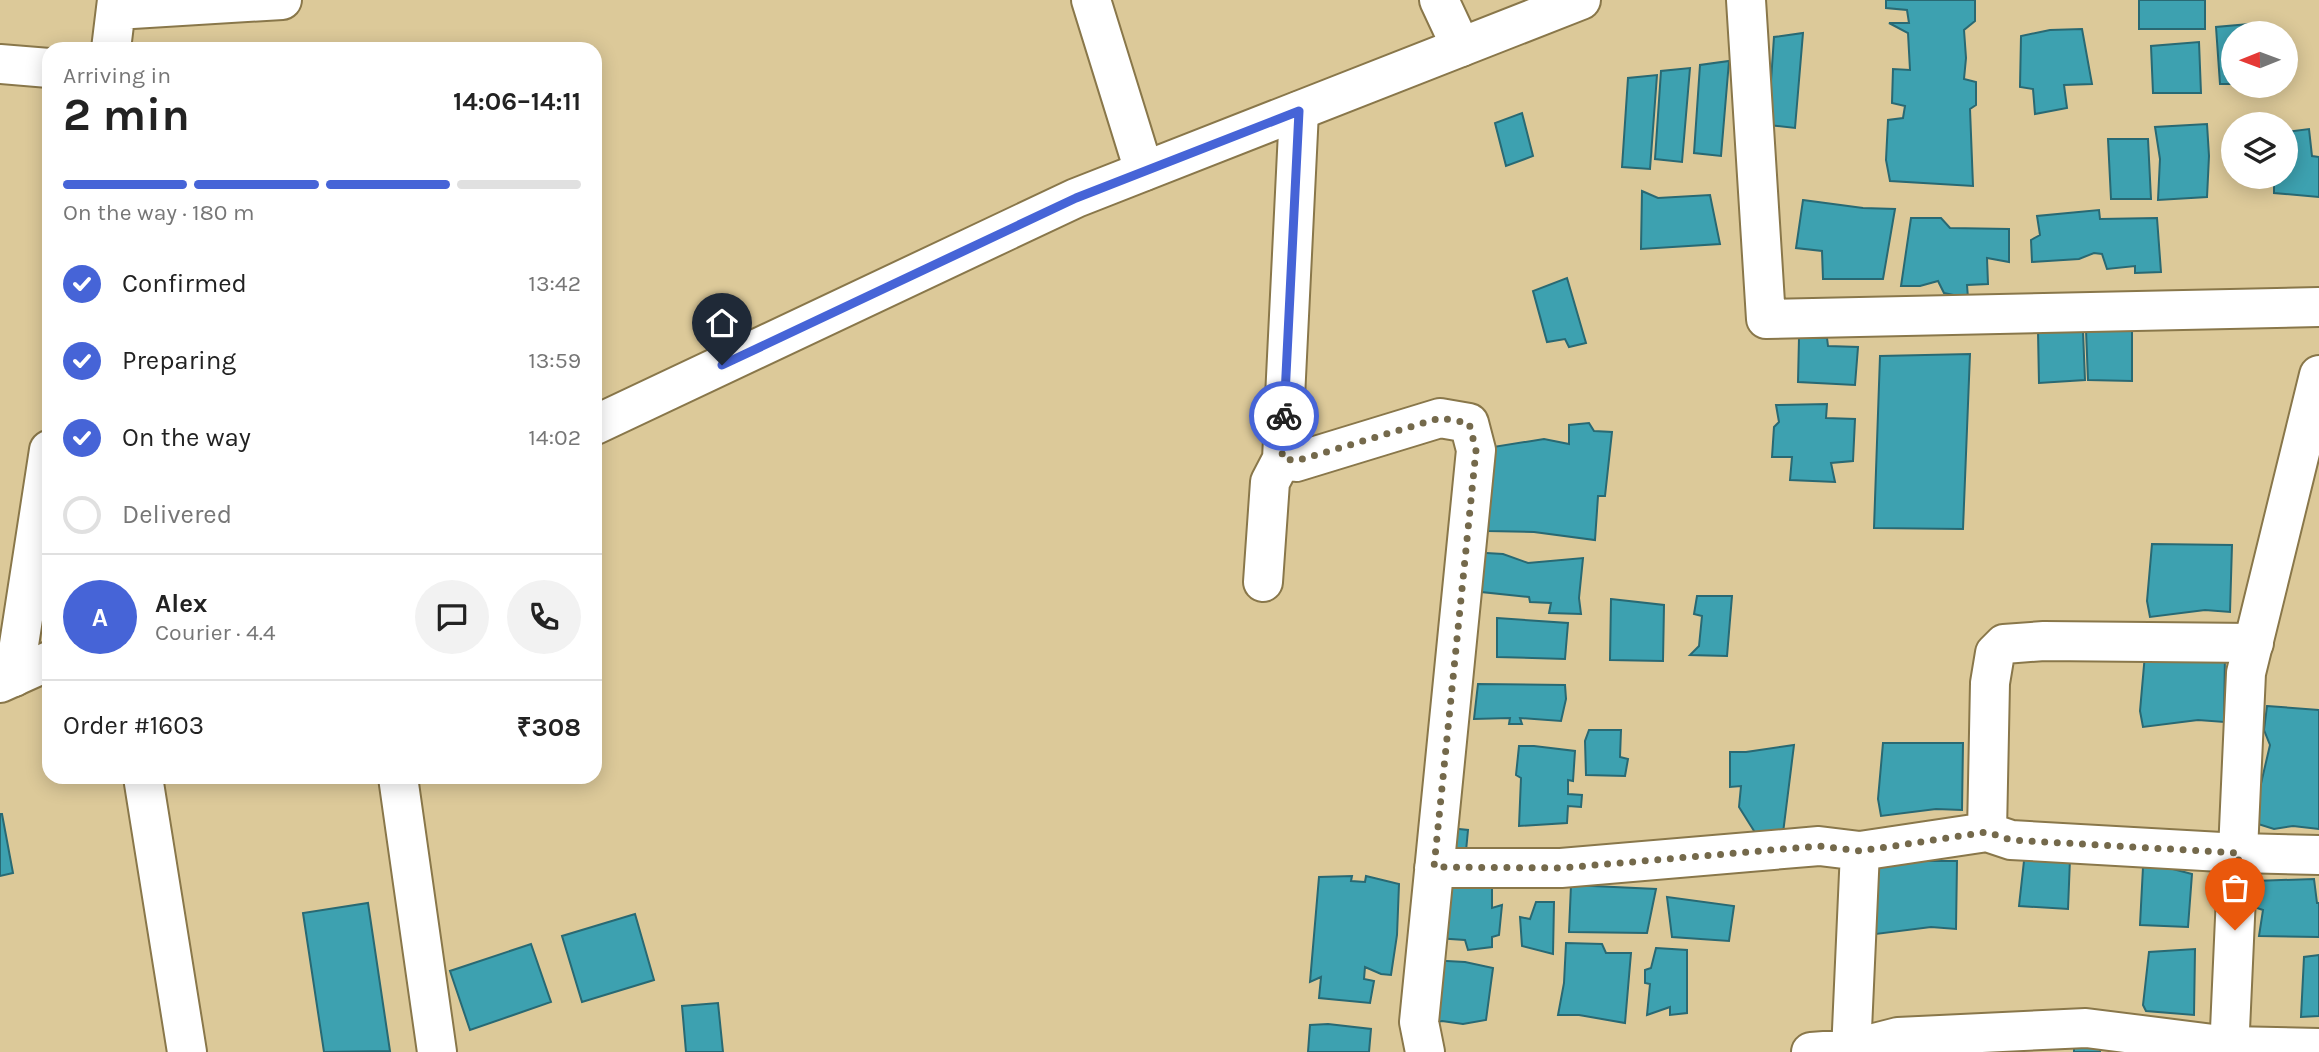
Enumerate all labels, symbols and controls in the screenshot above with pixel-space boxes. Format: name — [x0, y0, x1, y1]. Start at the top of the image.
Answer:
north arrow — [2221, 21, 2298, 98]
map controls — [2221, 21, 2298, 189]
text: Arriving in — [63, 62, 171, 89]
text: 14:06–14:11 — [453, 86, 581, 117]
text: 2 min — [63, 88, 190, 142]
button: layers — [2221, 112, 2298, 189]
text: On the way · 180 m — [63, 199, 254, 226]
icon: check — [63, 265, 101, 303]
text: Confirmed — [122, 268, 247, 299]
text: 13:42 — [528, 270, 581, 297]
pin — [692, 293, 752, 365]
icon: home — [703, 304, 741, 342]
icon: check — [63, 342, 101, 380]
text: Preparing — [122, 345, 236, 376]
text: 13:59 — [528, 347, 581, 374]
courier — [1249, 381, 1319, 451]
icon: bike — [1265, 397, 1303, 435]
icon: check — [63, 419, 101, 457]
text: On the way — [122, 422, 251, 453]
text: 14:02 — [528, 424, 581, 451]
text: Delivered — [122, 499, 232, 530]
button: chat — [415, 580, 489, 654]
button: phone — [507, 580, 581, 654]
text: Alex — [155, 588, 207, 619]
text: A — [92, 602, 108, 633]
text: Courier · 4.4 — [155, 619, 276, 646]
text: Order #1603 — [63, 710, 204, 741]
text: ₹308 — [517, 712, 581, 743]
pin — [2205, 858, 2265, 930]
icon: bag — [2216, 869, 2254, 907]

